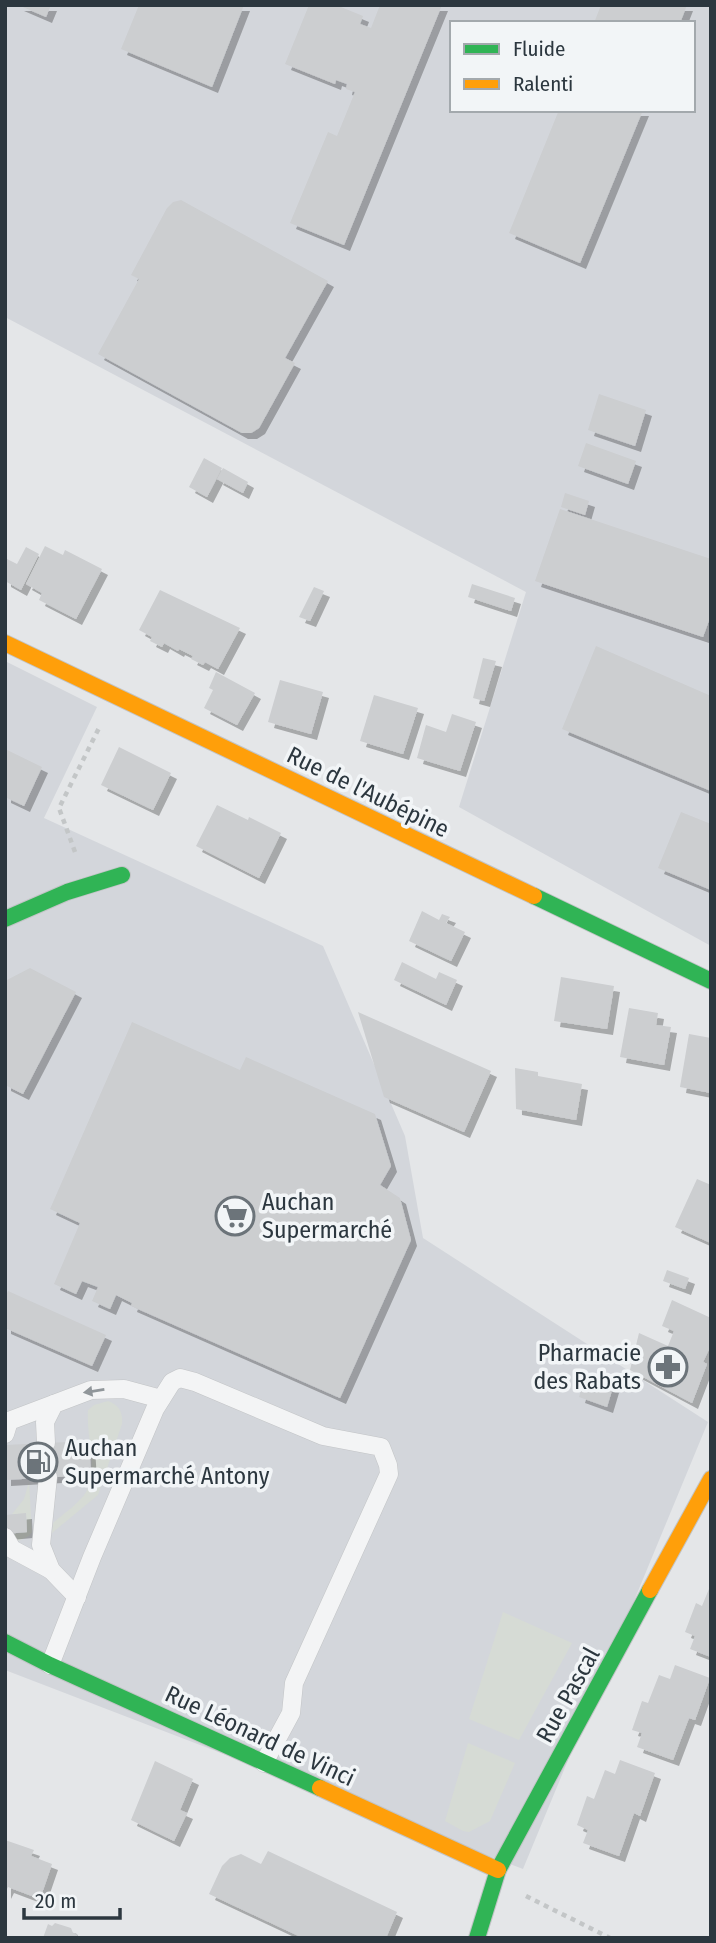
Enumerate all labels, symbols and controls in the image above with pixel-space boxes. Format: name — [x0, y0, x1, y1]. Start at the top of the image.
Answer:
legend — [450, 21, 695, 112]
text: Fluide — [513, 36, 565, 62]
text: Ralenti — [513, 71, 573, 97]
street label: Rue de l'Aubépine — [282, 741, 454, 843]
place label: Auchan Supermarché — [262, 1188, 392, 1244]
supermarket icon: Auchan Supermarché — [214, 1195, 256, 1237]
place label: Pharmacie des Rabats — [533, 1339, 641, 1395]
pharmacy icon: Pharmacie des Rabats — [647, 1346, 689, 1388]
one-way arrow — [83, 1386, 105, 1397]
place label: Auchan Supermarché Antony — [65, 1434, 270, 1490]
fuel station icon: Auchan Supermarché Antony — [17, 1441, 59, 1483]
street label: Rue Pascal — [531, 1643, 605, 1747]
street label: Rue Léonard de Vinci — [161, 1680, 359, 1792]
scale bar — [24, 1876, 121, 1920]
text: 20 m — [35, 1888, 76, 1914]

